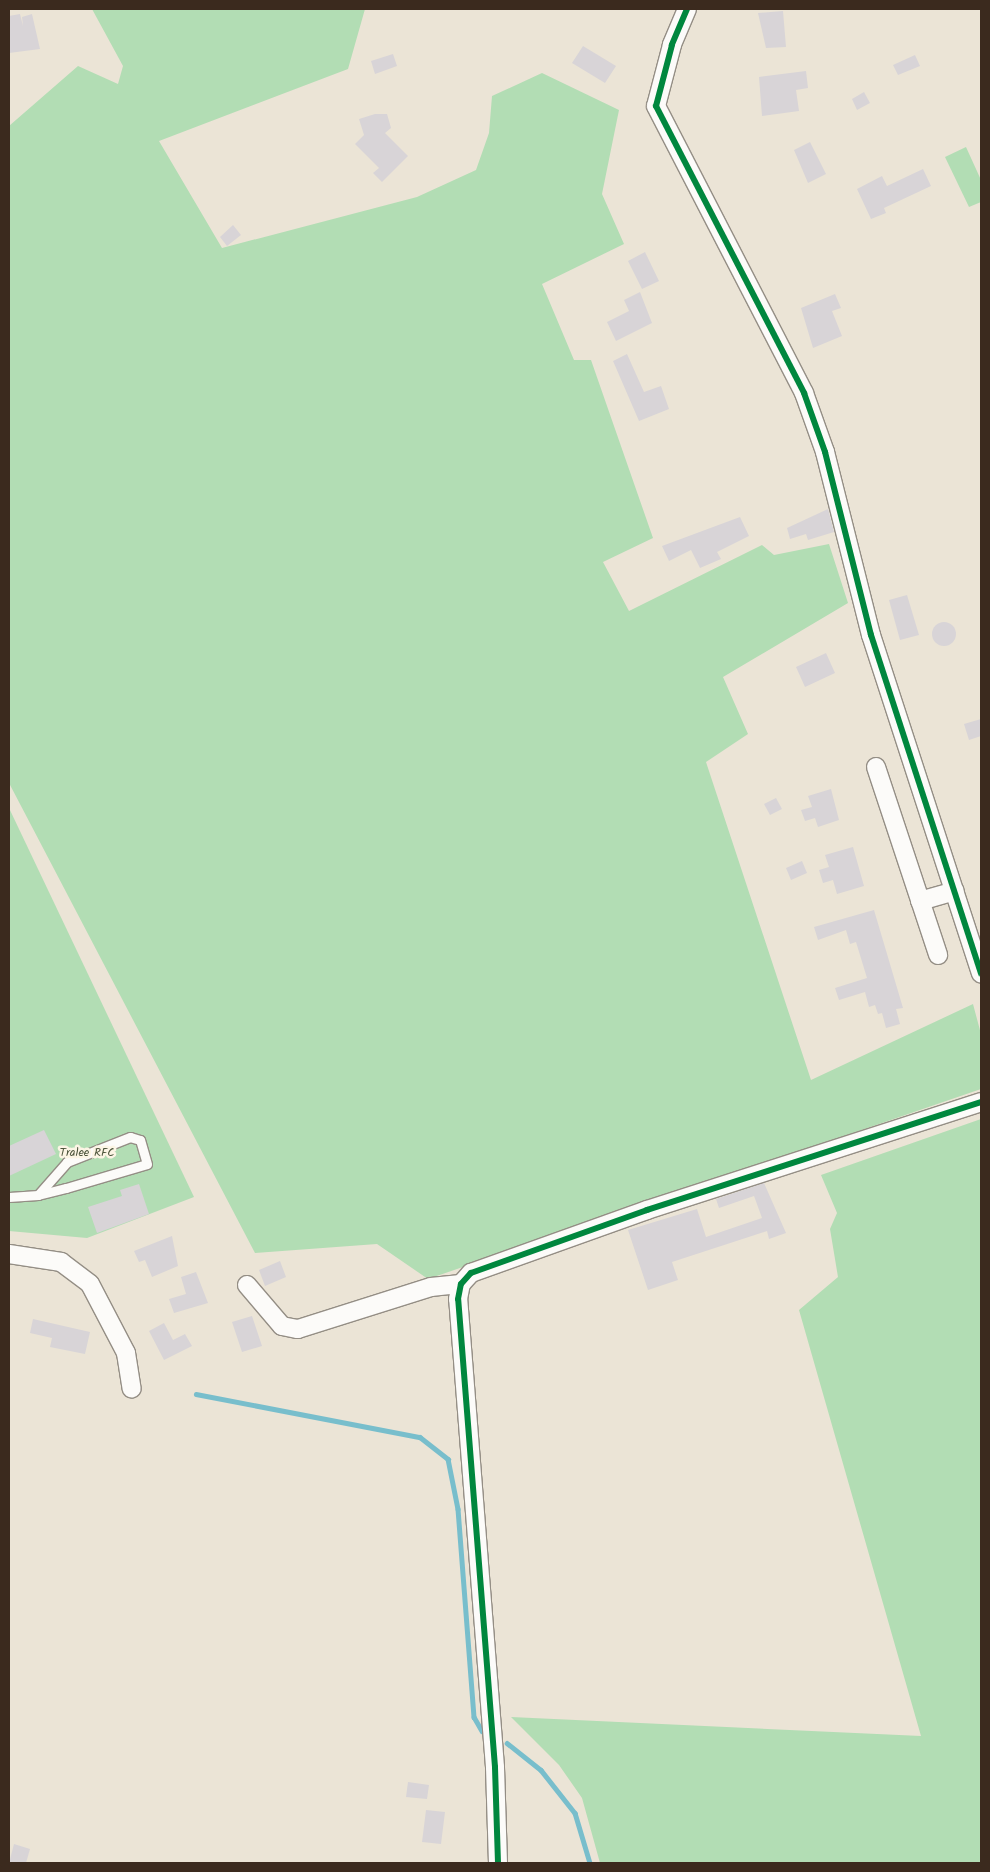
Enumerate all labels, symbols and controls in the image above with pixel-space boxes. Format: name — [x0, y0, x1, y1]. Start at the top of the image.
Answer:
park label: Tralee RFC — [59, 1146, 115, 1160]

